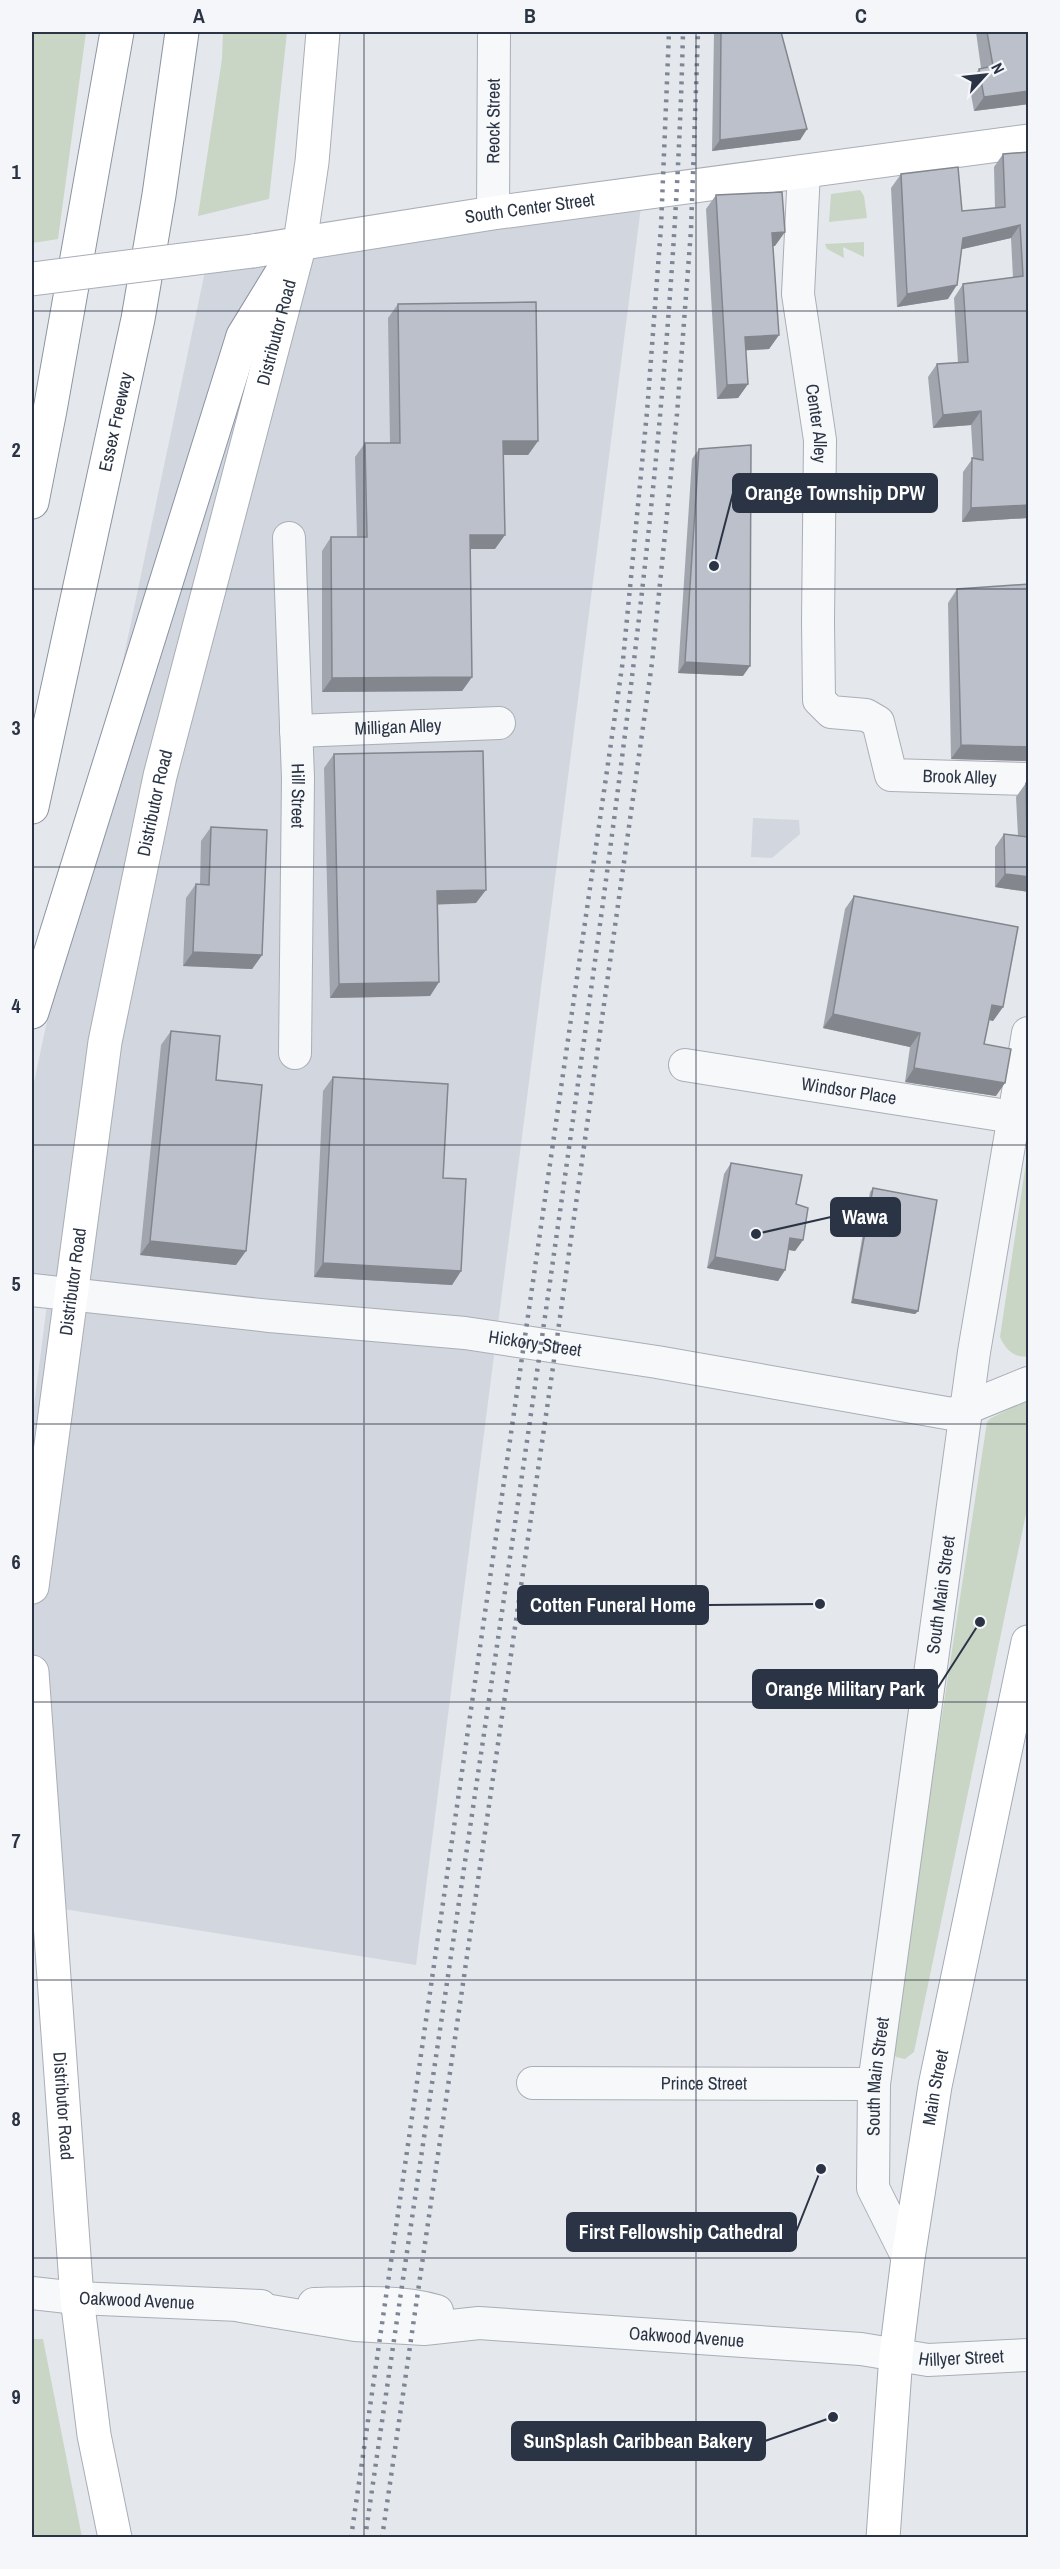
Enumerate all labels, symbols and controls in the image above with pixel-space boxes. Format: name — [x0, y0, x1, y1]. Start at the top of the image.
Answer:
text: A — [193, 2, 205, 29]
text: B — [524, 2, 536, 29]
text: C — [855, 2, 867, 29]
north arrow — [955, 45, 1015, 105]
text: N — [986, 59, 1010, 77]
street label: Reock Street — [480, 78, 506, 164]
text: 1 — [11, 158, 21, 185]
street label: South Center Street — [463, 186, 596, 229]
street label: Distributor Road — [250, 277, 302, 388]
street label: Essex Freeway — [92, 369, 138, 474]
street label: Center Alley — [800, 382, 833, 464]
text: 2 — [11, 436, 21, 463]
callout: Orange Township DPW — [733, 474, 937, 512]
text: Orange Township DPW — [745, 479, 926, 506]
street label: Milligan Alley — [354, 712, 442, 741]
text: 3 — [11, 714, 21, 741]
street label: Distributor Road — [131, 747, 178, 858]
street label: Hill Street — [285, 763, 311, 828]
street label: Brook Alley — [922, 763, 998, 790]
text: 4 — [11, 992, 21, 1019]
street label: Windsor Place — [800, 1071, 898, 1110]
callout: Wawa — [831, 1198, 900, 1236]
text: Wawa — [842, 1203, 888, 1230]
street label: Distributor Road — [53, 1226, 92, 1337]
text: 5 — [11, 1270, 21, 1297]
street label: Hickory Street — [487, 1324, 583, 1362]
street label: South Main Street — [920, 1534, 961, 1655]
text: 6 — [11, 1548, 21, 1575]
callout: Cotten Funeral Home — [518, 1586, 708, 1624]
text: Cotten Funeral Home — [530, 1591, 696, 1618]
callout: Orange Military Park — [753, 1670, 937, 1708]
text: Orange Military Park — [765, 1675, 926, 1702]
text: 7 — [11, 1827, 21, 1854]
street label: South Main Street — [861, 2016, 895, 2136]
street label: Main Street — [916, 2047, 954, 2127]
street label: Distributor Road — [47, 2051, 80, 2161]
street label: Prince Street — [661, 2070, 747, 2096]
text: 8 — [11, 2105, 21, 2132]
callout: First Fellowship Cathedral — [567, 2213, 796, 2251]
text: First Fellowship Cathedral — [579, 2218, 783, 2245]
street label: Oakwood Avenue — [78, 2285, 195, 2315]
street label: Oakwood Avenue — [628, 2320, 745, 2353]
street label: Hillyer Street — [917, 2343, 1004, 2372]
text: 9 — [11, 2383, 21, 2410]
callout: SunSplash Caribbean Bakery — [512, 2422, 765, 2460]
text: SunSplash Caribbean Bakery — [524, 2427, 753, 2454]

